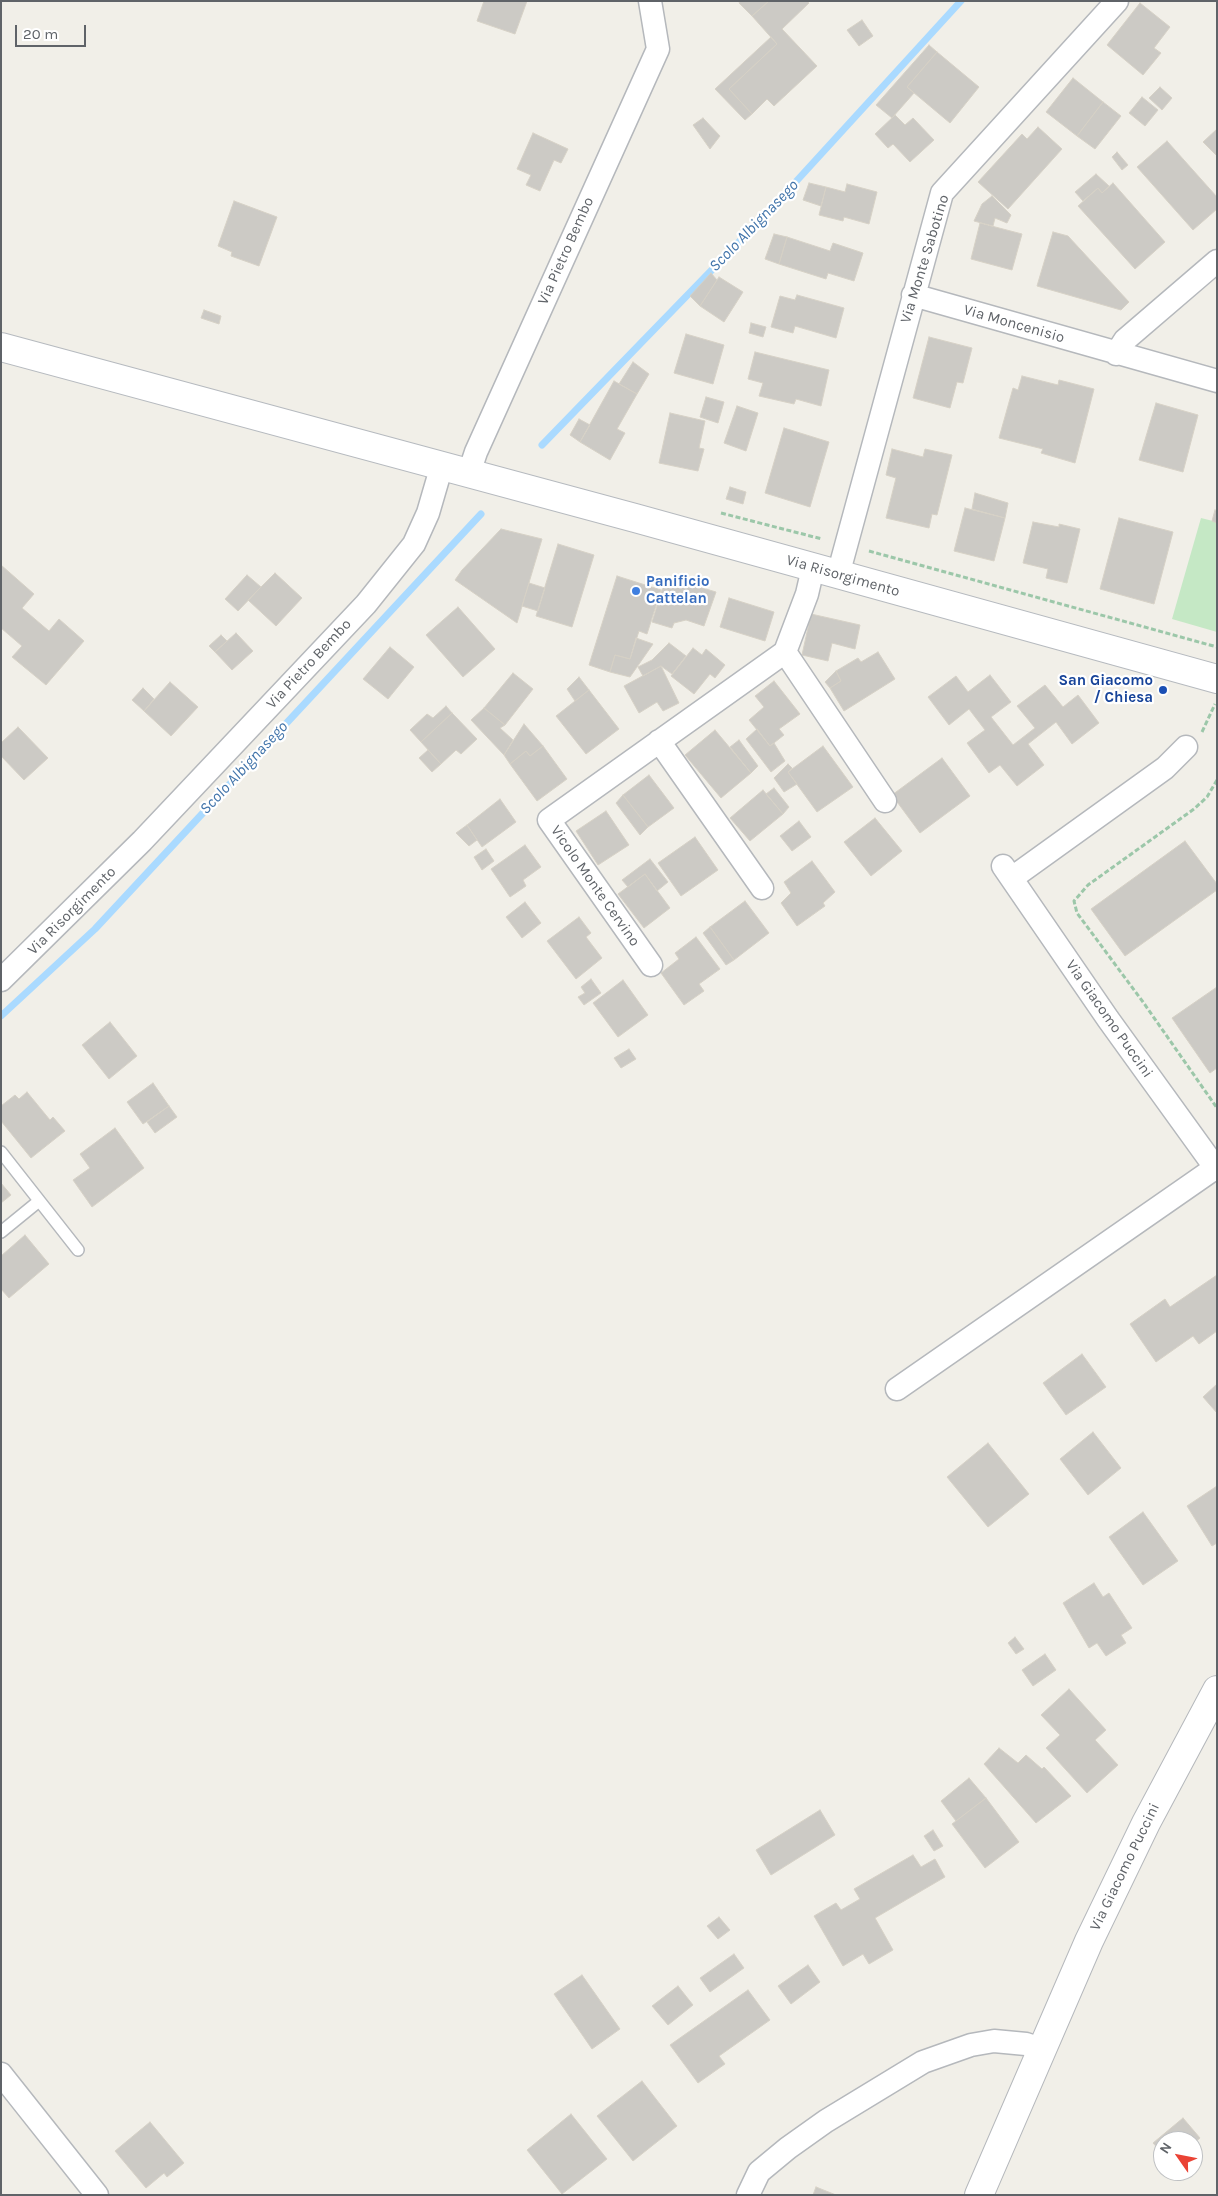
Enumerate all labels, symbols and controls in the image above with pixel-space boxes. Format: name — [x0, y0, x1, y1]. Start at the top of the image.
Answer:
scale bar — [18, 15, 89, 47]
text: 20 m — [23, 25, 58, 43]
water label: Scolo Albignasego — [705, 176, 803, 276]
street label: Via Monte Sabotino — [897, 193, 953, 325]
street label: Via Pietro Bembo — [534, 194, 598, 308]
street label: Via Moncenisio — [961, 301, 1067, 347]
street label: Via Risorgimento — [784, 551, 902, 601]
place label: Panificio Cattelan — [646, 573, 710, 608]
marker: Panificio Cattelan — [630, 585, 642, 597]
street label: Via Pietro Bembo — [263, 615, 355, 713]
place label: San Giacomo / Chiesa — [1059, 672, 1153, 707]
marker: San Giacomo / Chiesa — [1157, 684, 1169, 696]
water label: Scolo Albignasego — [196, 718, 292, 818]
street label: Vicolo Monte Cervino — [547, 822, 643, 950]
street label: Via Risorgimento — [24, 863, 120, 959]
street label: Via Giacomo Puccini — [1062, 957, 1156, 1081]
street label: Via Giacomo Puccini — [1086, 1800, 1164, 1934]
north arrow — [1153, 2131, 1203, 2181]
text: N — [1156, 2139, 1176, 2157]

